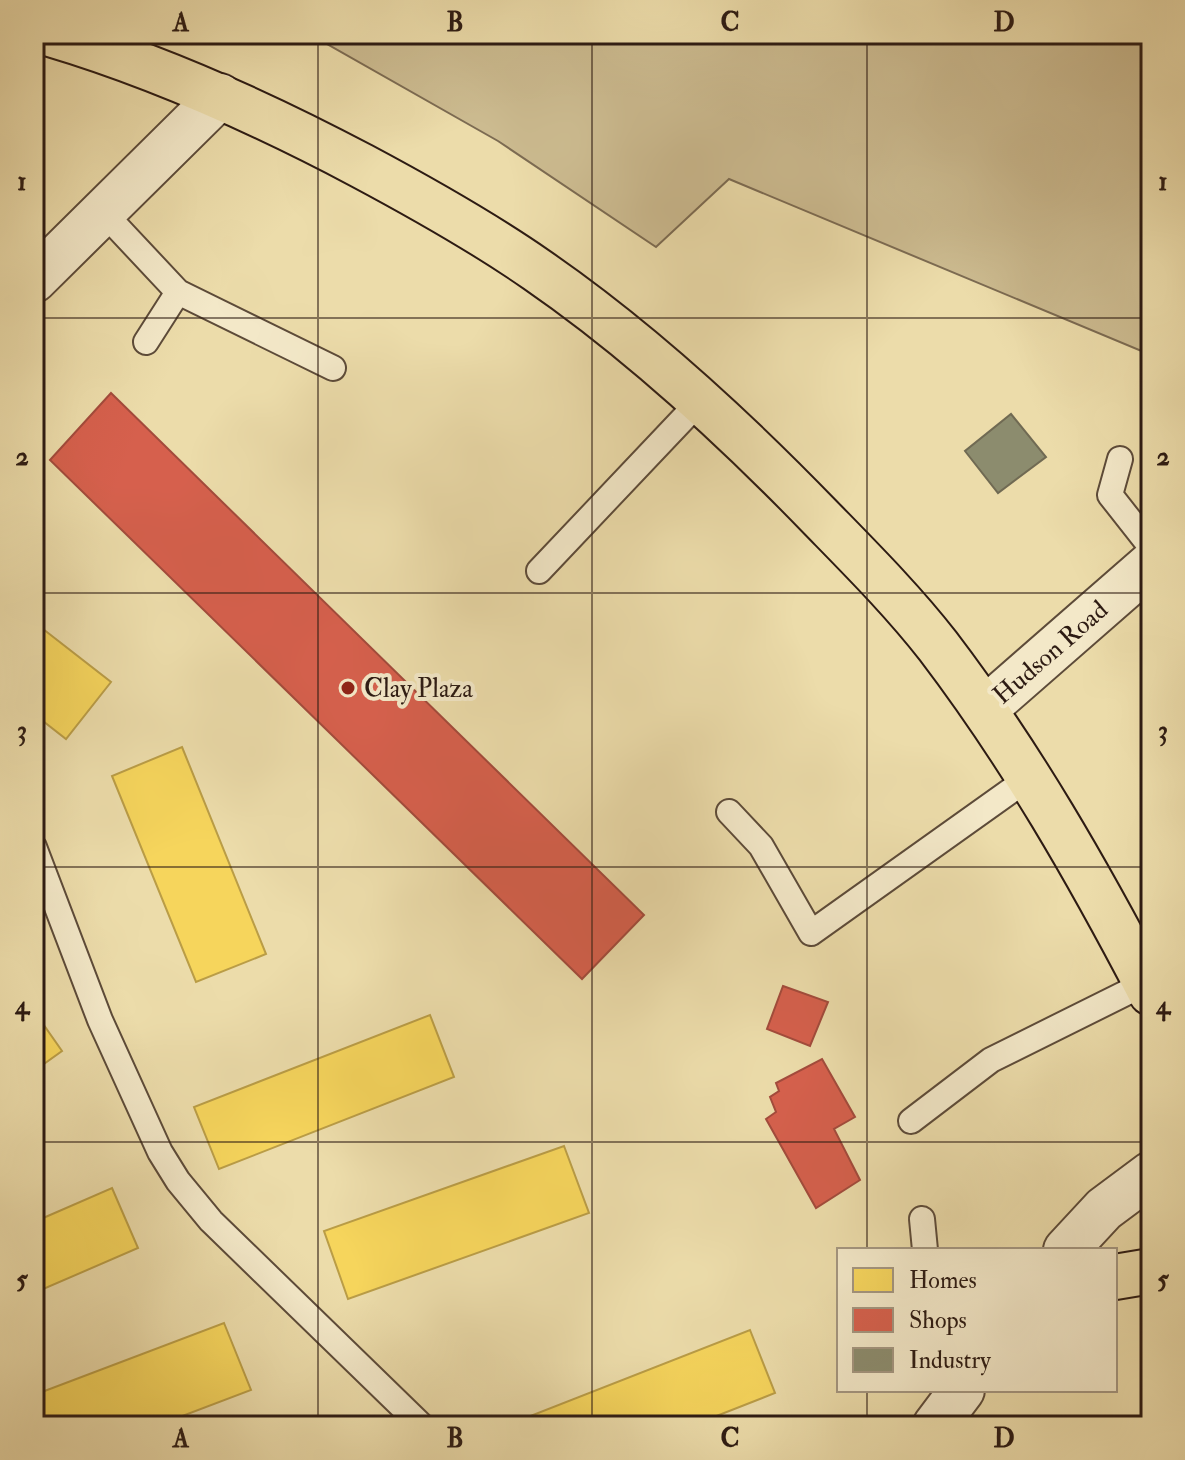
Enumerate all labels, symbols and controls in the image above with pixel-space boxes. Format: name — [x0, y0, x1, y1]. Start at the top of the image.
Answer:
text: A — [172, 7, 190, 39]
text: B — [446, 7, 464, 39]
text: C — [720, 7, 740, 39]
text: D — [993, 7, 1015, 39]
text: 1 — [17, 166, 27, 198]
text: 1 — [1158, 166, 1168, 198]
text: 2 — [15, 441, 29, 473]
text: 2 — [1156, 441, 1170, 473]
street label: Hudson Road — [987, 594, 1115, 711]
place label: Clay Plaza — [364, 673, 473, 705]
marker: Clay Plaza — [339, 679, 357, 697]
text: 3 — [17, 715, 27, 747]
text: 3 — [1158, 715, 1168, 747]
text: 4 — [14, 990, 31, 1022]
text: 4 — [1155, 990, 1172, 1022]
legend — [837, 1248, 1117, 1392]
text: 5 — [16, 1264, 28, 1296]
text: 5 — [1157, 1264, 1169, 1296]
text: Homes — [909, 1265, 977, 1296]
text: Shops — [909, 1305, 967, 1336]
text: Industry — [909, 1345, 991, 1376]
text: A — [172, 1423, 190, 1455]
text: B — [446, 1423, 464, 1455]
text: C — [720, 1423, 740, 1455]
text: D — [993, 1423, 1015, 1455]

